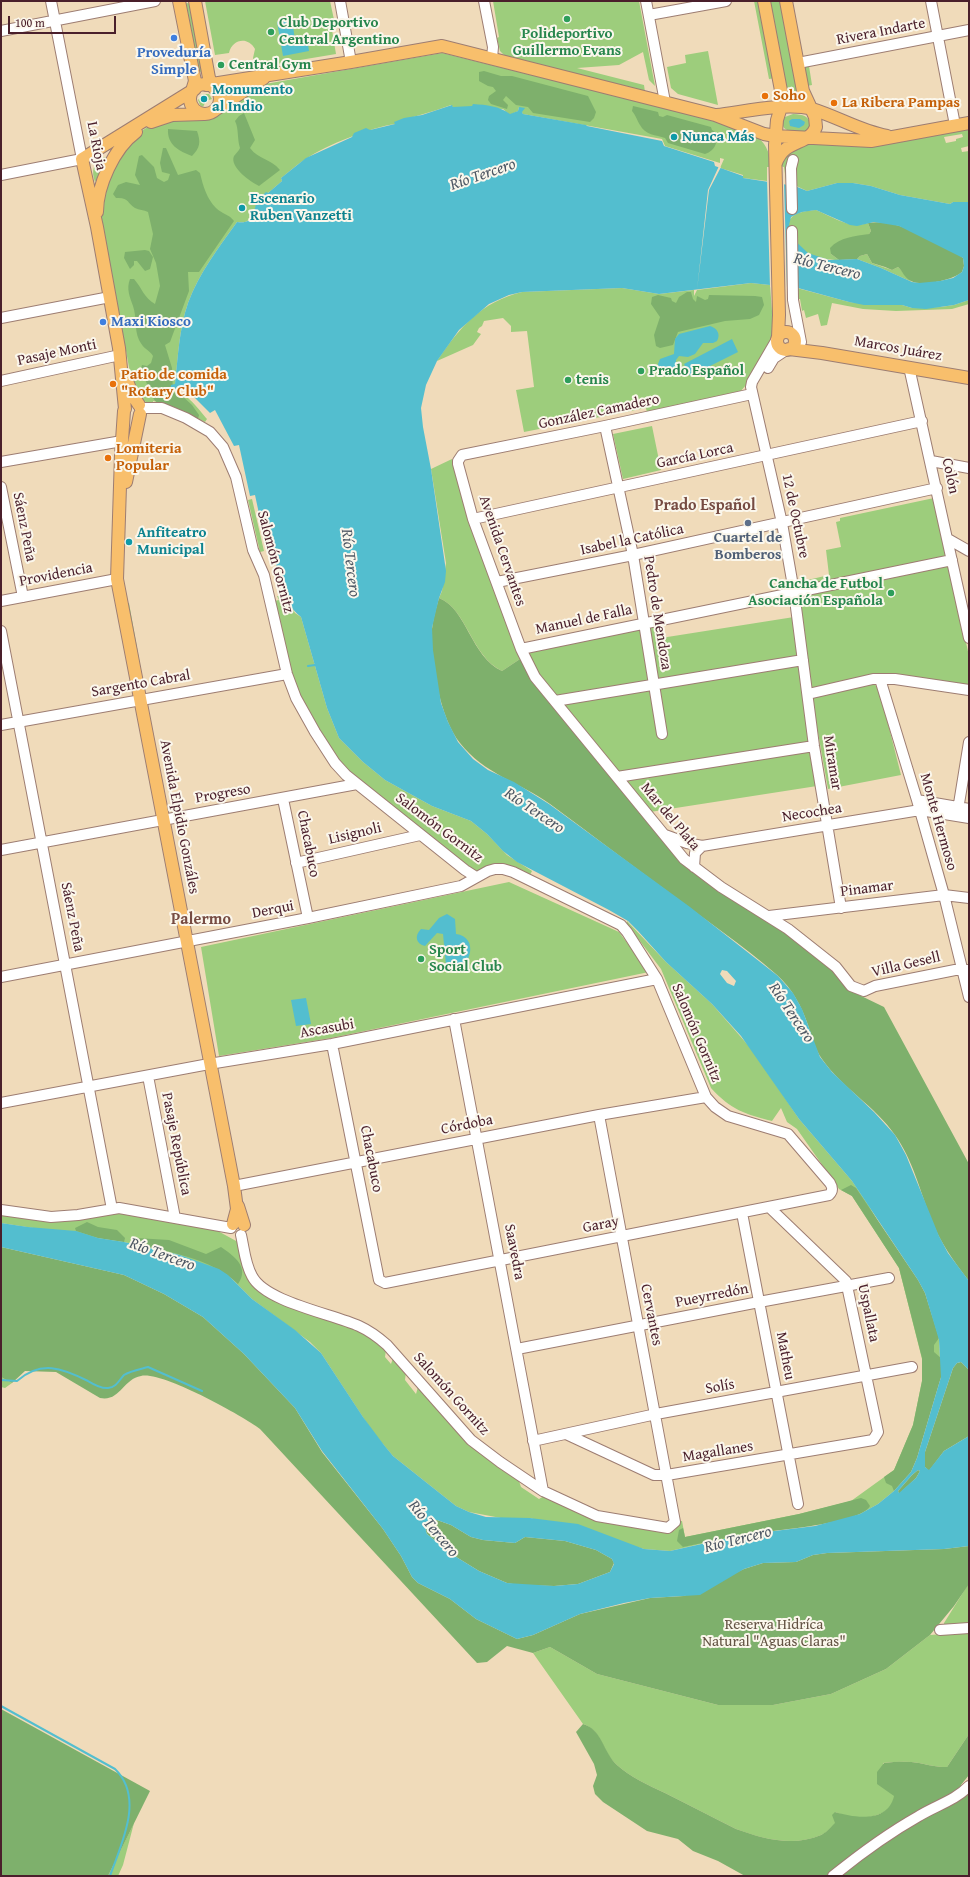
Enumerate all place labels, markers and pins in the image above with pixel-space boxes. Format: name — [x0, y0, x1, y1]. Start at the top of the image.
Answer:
place label: Club Deportivo Central Argentino — [279, 14, 400, 49]
marker: Polideportivo Guillermo Evans — [562, 14, 572, 24]
place label: Polideportivo Guillermo Evans — [513, 25, 621, 60]
marker: Club Deportivo Central Argentino — [266, 27, 276, 37]
marker: Proveduría Simple — [169, 33, 179, 43]
place label: Proveduría Simple — [137, 44, 211, 79]
place label: Central Gym — [229, 56, 311, 74]
marker: Central Gym — [216, 60, 226, 70]
place label: Monumento al Indio — [212, 81, 293, 116]
place label: Soho — [773, 87, 806, 105]
marker: Soho — [760, 91, 770, 101]
marker: Monumento al Indio — [199, 94, 209, 104]
place label: La Ribera Pampas — [842, 94, 960, 112]
marker: La Ribera Pampas — [829, 98, 839, 108]
place label: Nunca Más — [682, 128, 754, 146]
marker: Nunca Más — [669, 132, 679, 142]
place label: Escenario Ruben Vanzetti — [250, 190, 352, 225]
marker: Escenario Ruben Vanzetti — [237, 203, 247, 213]
place label: Maxi Kiosco — [111, 313, 191, 331]
marker: Maxi Kiosco — [98, 317, 108, 327]
place label: Prado Español — [649, 362, 744, 380]
place label: Patio de comida "Rotary Club" — [121, 366, 227, 401]
marker: Prado Español — [636, 366, 646, 376]
place label: tenis — [576, 371, 609, 389]
marker: tenis — [563, 375, 573, 385]
marker: Patio de comida "Rotary Club" — [108, 379, 118, 389]
place label: Lomiteria Popular — [116, 440, 182, 475]
marker: Lomiteria Popular — [103, 453, 113, 463]
marker: Cuartel de Bomberos — [743, 518, 753, 528]
place label: Anfiteatro Municipal — [137, 524, 206, 559]
place label: Cuartel de Bomberos — [714, 529, 782, 564]
marker: Anfiteatro Municipal — [124, 537, 134, 547]
place label: Cancha de Futbol Asociación Española — [748, 575, 883, 610]
marker: Cancha de Futbol Asociación Española — [886, 588, 896, 598]
place label: Sport Social Club — [429, 941, 502, 976]
marker: Sport Social Club — [416, 954, 426, 964]

